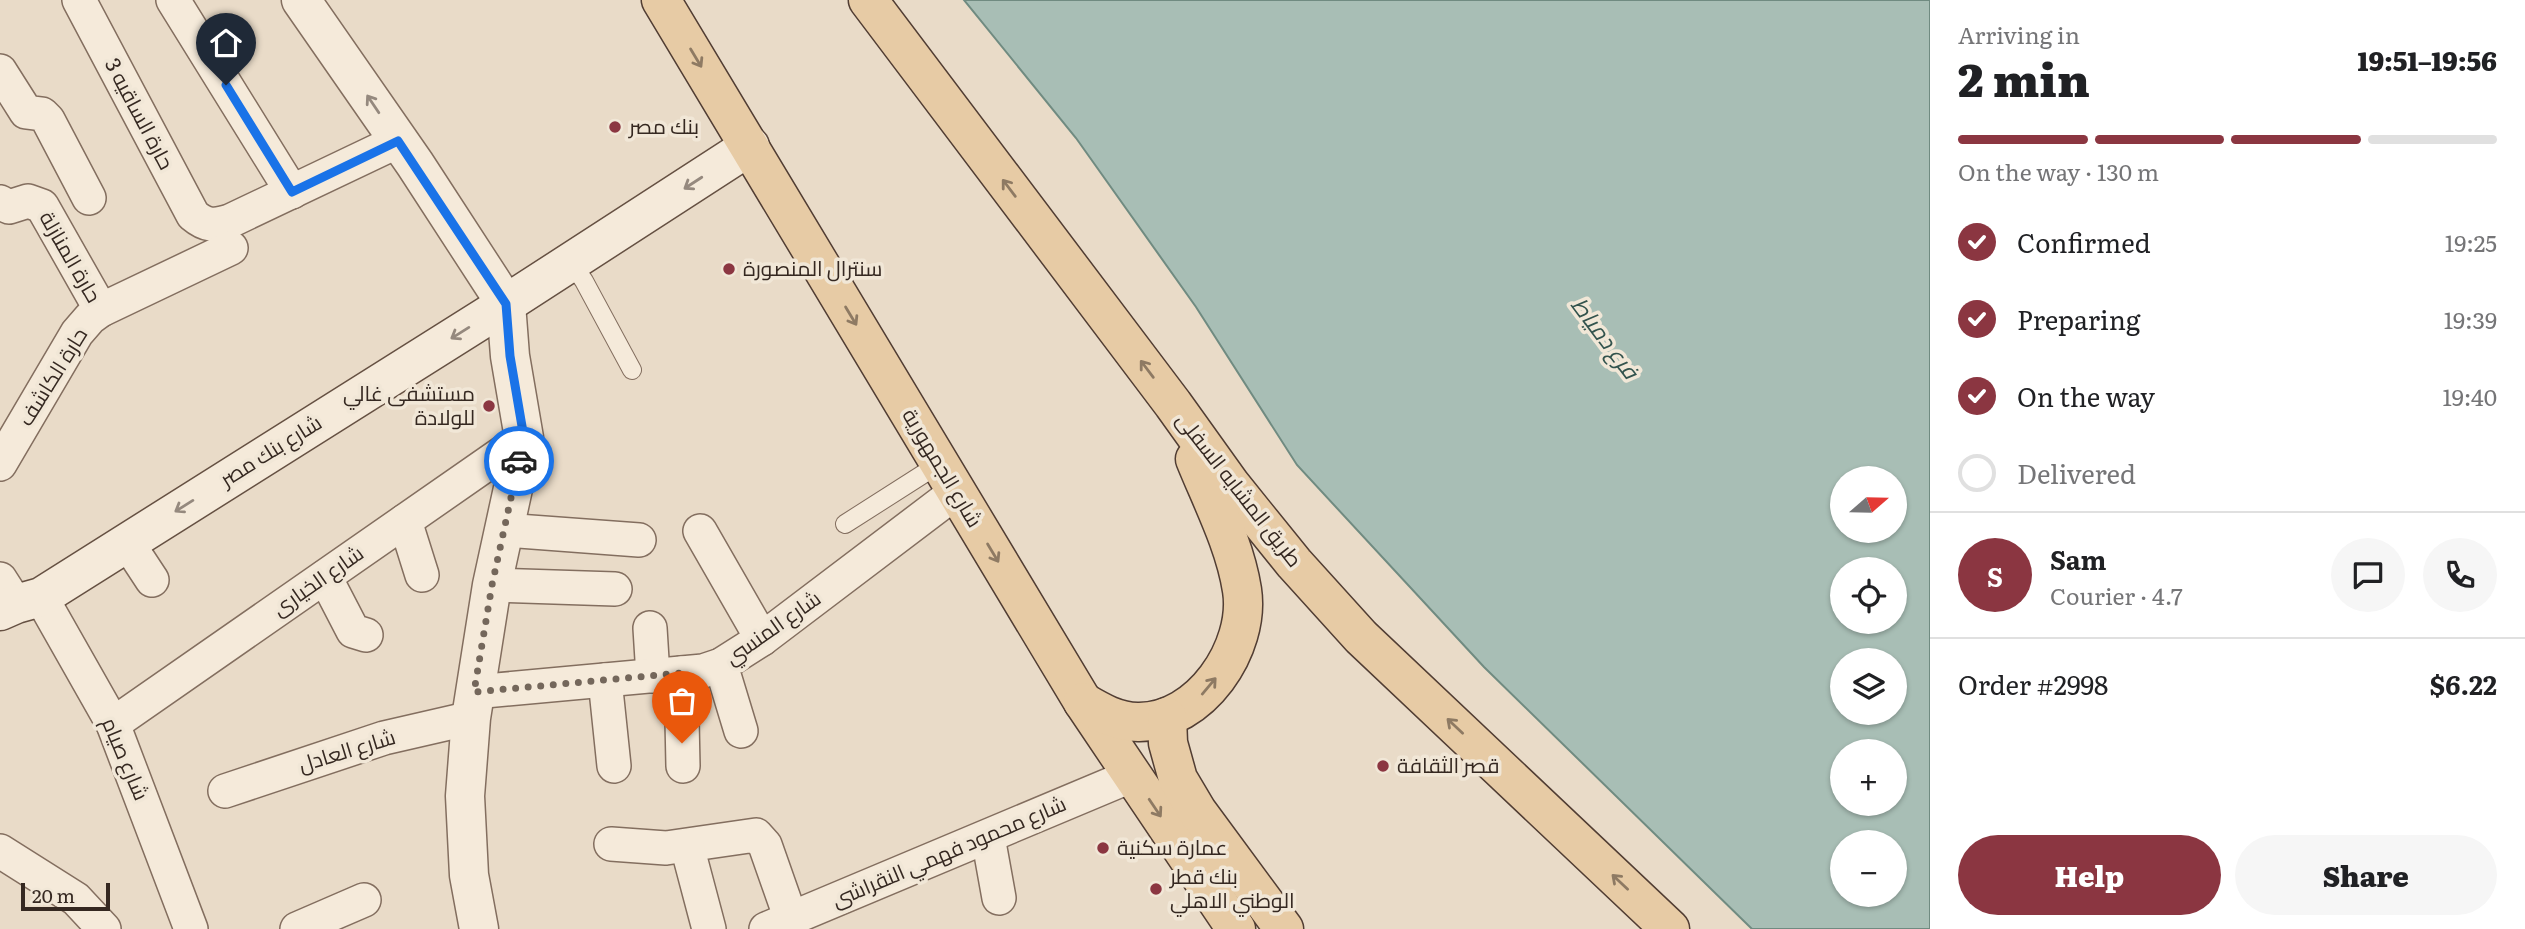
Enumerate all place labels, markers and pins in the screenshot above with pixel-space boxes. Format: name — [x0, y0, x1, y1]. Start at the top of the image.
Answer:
pin — [196, 13, 256, 85]
place label: بنك مصر — [628, 109, 699, 140]
marker: بنك مصر — [607, 119, 623, 135]
place label: سنترال المنصورة — [743, 251, 882, 282]
marker: سنترال المنصورة — [721, 261, 737, 277]
place label: مستشفى غالي للولادة — [343, 376, 475, 431]
marker: مستشفى غالي للولادة — [481, 398, 497, 414]
pin — [652, 671, 712, 743]
place label: قصر الثقافة — [1397, 748, 1500, 779]
marker: قصر الثقافة — [1375, 758, 1391, 774]
place label: عمارة سكنية — [1117, 830, 1227, 861]
marker: عمارة سكنية — [1095, 840, 1111, 856]
place label: بنك قطر الوطني الاهلي — [1169, 859, 1295, 917]
marker: بنك قطر الوطني الاهلي — [1148, 881, 1164, 897]

